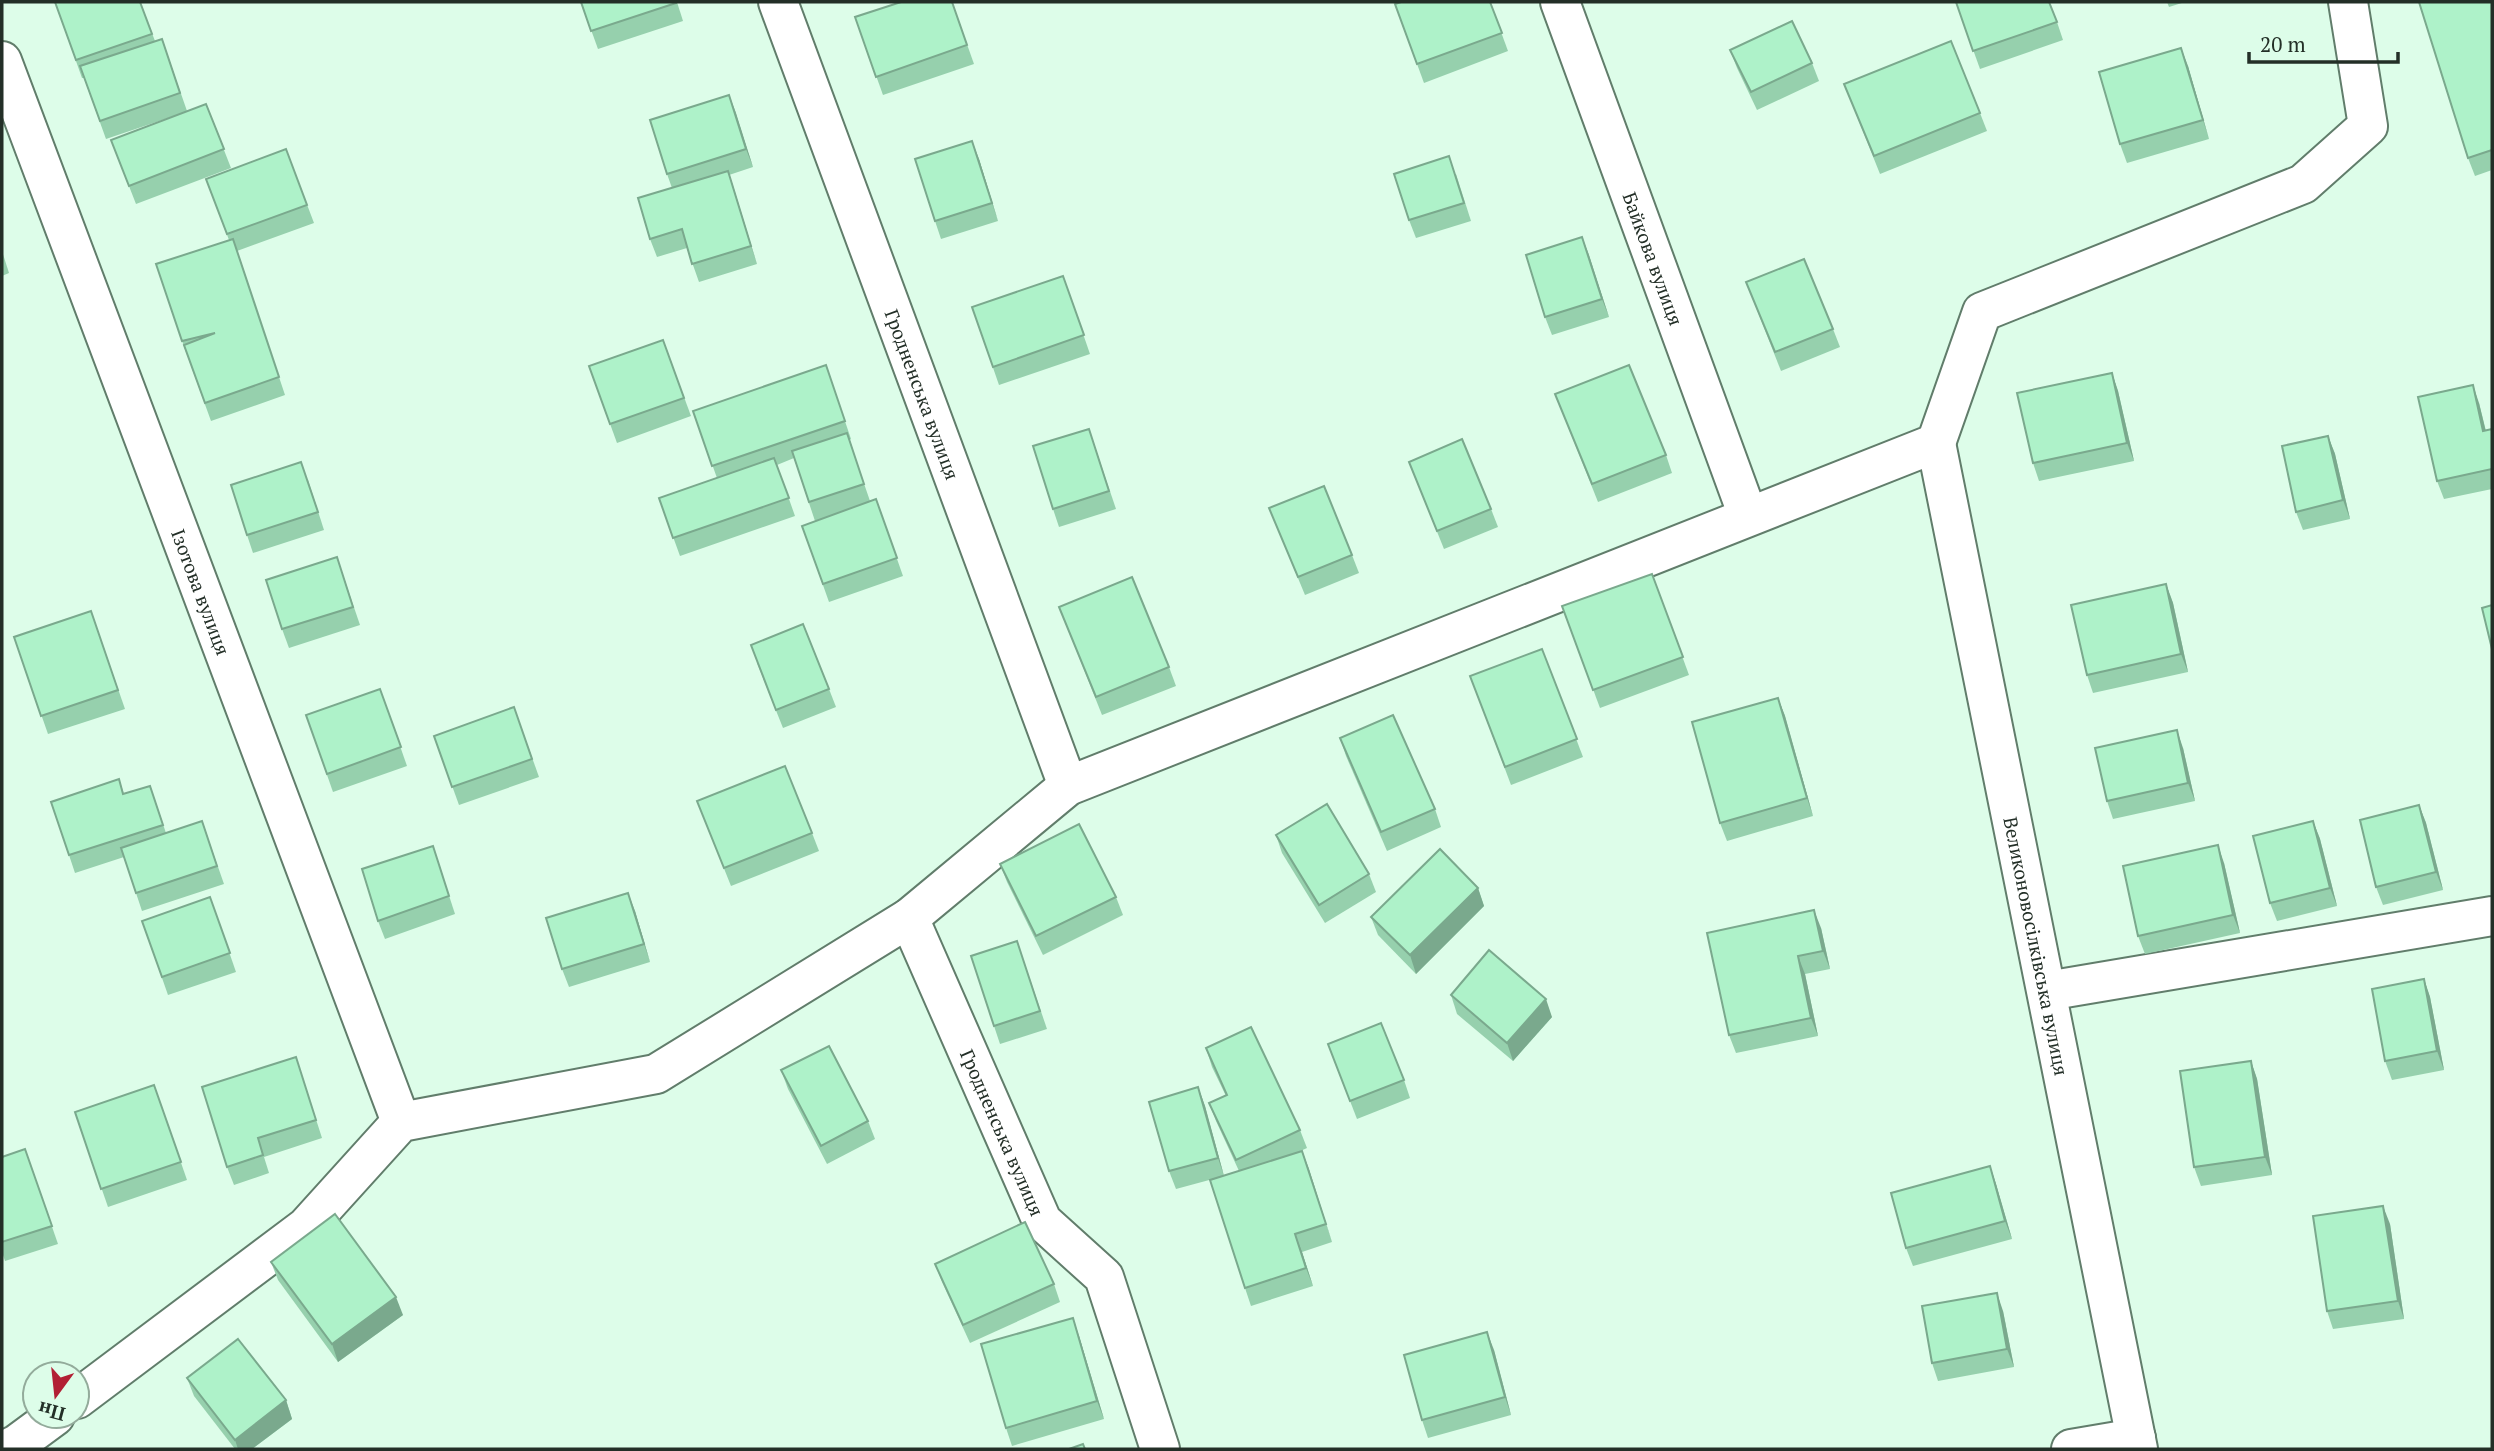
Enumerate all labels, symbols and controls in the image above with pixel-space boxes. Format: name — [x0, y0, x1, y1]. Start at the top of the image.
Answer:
scale bar — [2249, 21, 2398, 65]
text: 20 m — [2260, 30, 2306, 58]
street label: Байкова вулиця — [1618, 188, 1690, 329]
street label: Гродненська вулиця — [880, 305, 966, 483]
street label: Ізотова вулиця — [166, 525, 237, 658]
street label: Великоновосілківська вулиця — [1999, 815, 2075, 1077]
street label: Гродненська вулиця — [955, 1045, 1051, 1220]
north arrow — [21, 1360, 91, 1430]
text: Пн — [35, 1396, 68, 1427]

